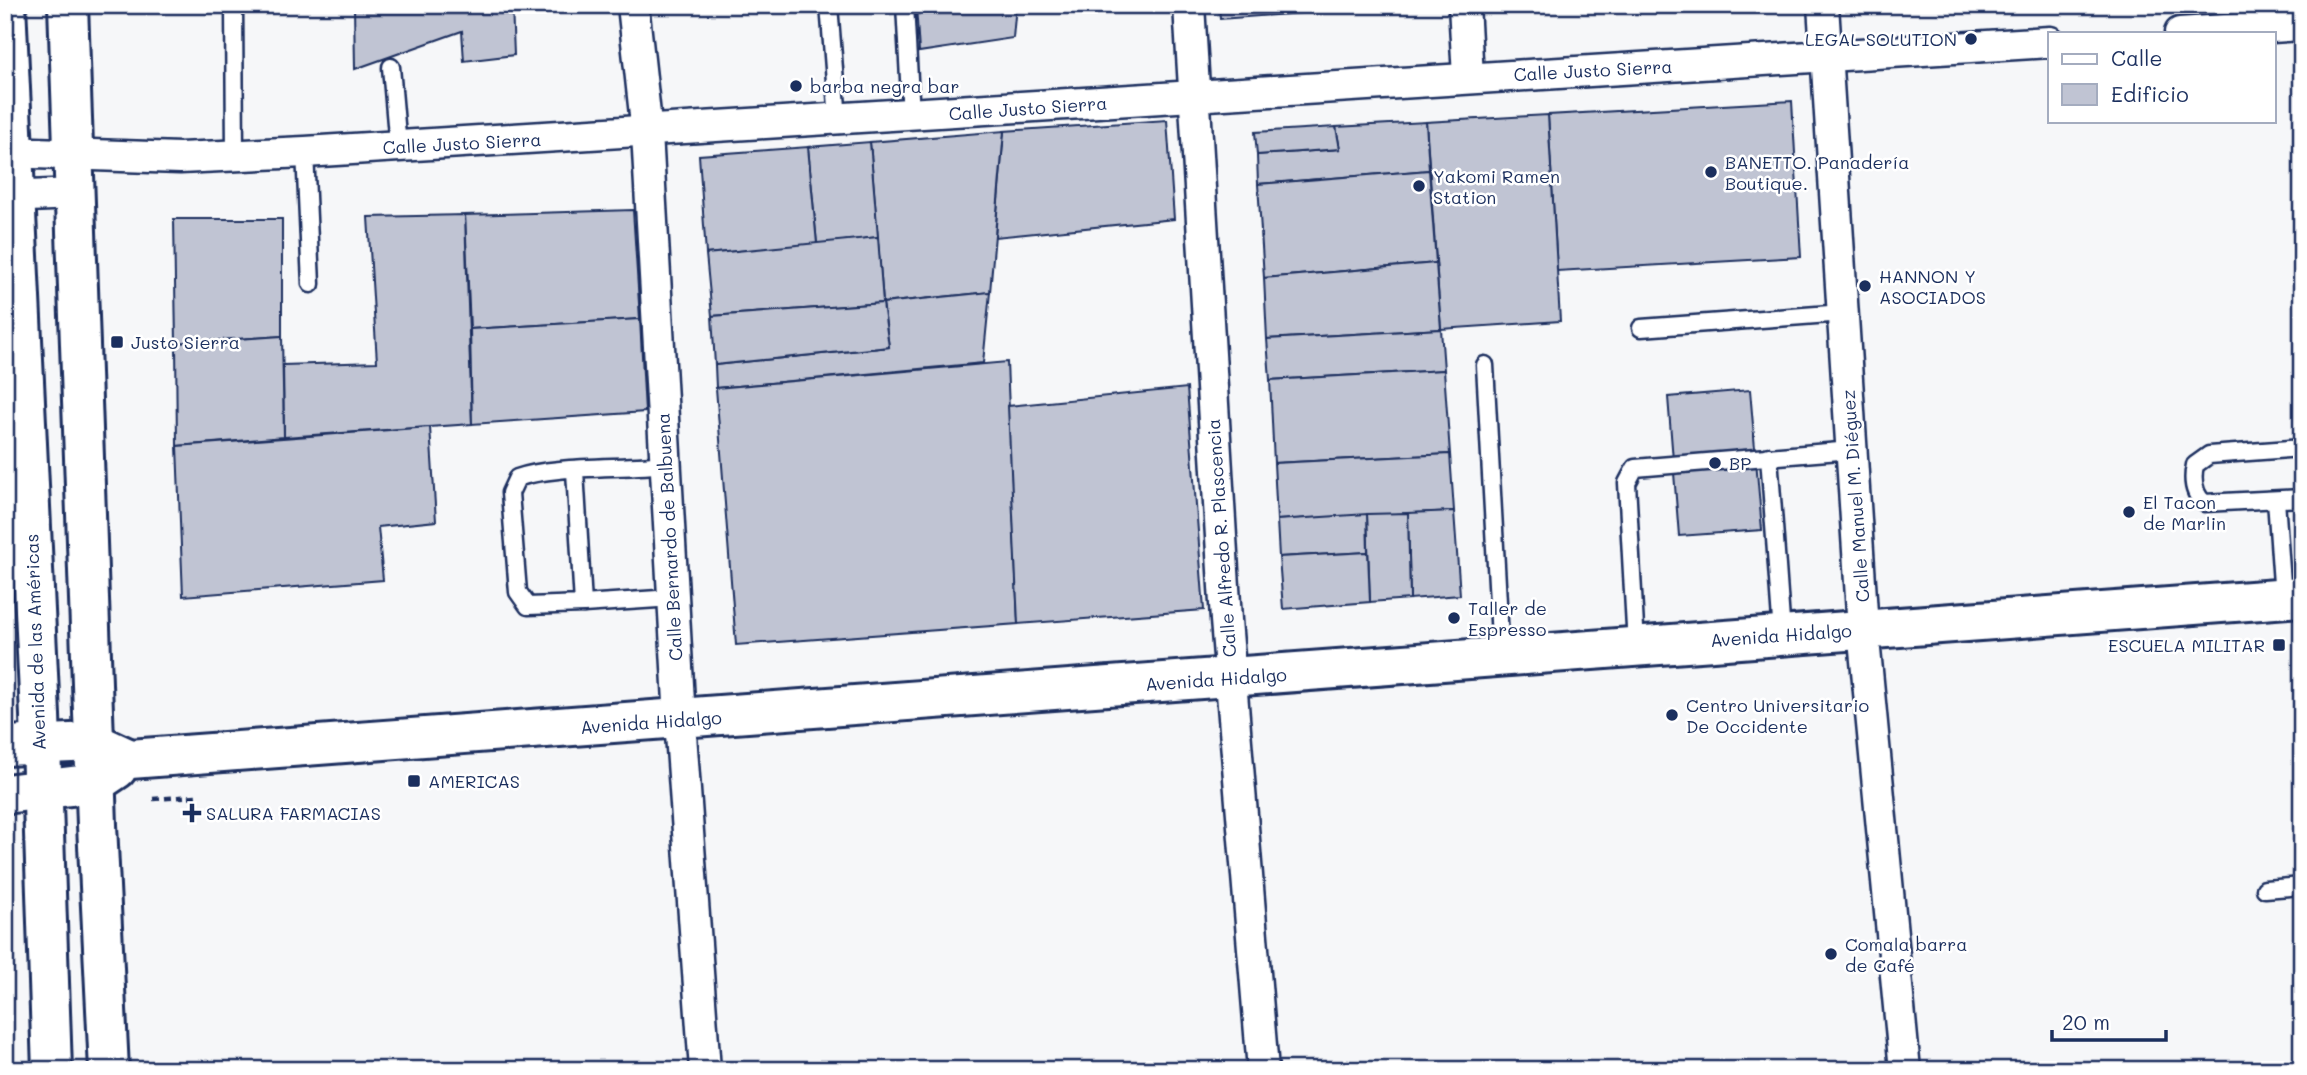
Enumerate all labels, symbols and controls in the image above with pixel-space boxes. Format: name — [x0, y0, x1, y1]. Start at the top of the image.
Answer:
place label: LEGAL SOLUTION — [1805, 27, 1957, 51]
marker: LEGAL SOLUTION — [1963, 31, 1979, 47]
legend — [2048, 32, 2276, 122]
text: Calle — [2111, 44, 2163, 71]
street label: Calle Justo Sierra — [1513, 54, 1673, 86]
place label: barba negra bar — [810, 74, 959, 98]
marker: barba negra bar — [788, 78, 804, 94]
text: Edificio — [2111, 80, 2189, 107]
street label: Calle Justo Sierra — [948, 90, 1108, 126]
street label: Calle Justo Sierra — [382, 127, 542, 159]
place label: BANETTO. Panadería Boutique. — [1725, 150, 1909, 195]
place label: Yakomi Ramen Station — [1433, 164, 1560, 209]
marker: BANETTO. Panadería Boutique. — [1703, 164, 1719, 180]
marker: Yakomi Ramen Station — [1411, 178, 1427, 194]
place label: HANNON Y ASOCIADOS — [1879, 264, 1986, 309]
marker: HANNON Y ASOCIADOS — [1857, 278, 1873, 294]
place label: Justo Sierra — [131, 330, 240, 354]
marker: Justo Sierra — [109, 334, 125, 350]
street label: Calle Manuel M. Diéguez — [1836, 389, 1874, 603]
street label: Calle Bernardo de Balbuena — [651, 412, 687, 662]
street label: Calle Alfredo R. Plascencia — [1201, 418, 1241, 658]
place label: BP — [1729, 451, 1751, 475]
marker: BP — [1707, 455, 1723, 471]
place label: El Tacon de Marlin — [2143, 490, 2226, 535]
marker: El Tacon de Marlin — [2121, 504, 2137, 520]
street label: Avenida de las Américas — [19, 533, 51, 751]
place label: Taller de Espresso — [1468, 596, 1547, 641]
marker: Taller de Espresso — [1446, 610, 1462, 626]
street label: Avenida Hidalgo — [1709, 618, 1853, 652]
place label: ESCUELA MILITAR — [2108, 633, 2265, 657]
marker: ESCUELA MILITAR — [2271, 637, 2287, 653]
street label: Avenida Hidalgo — [1144, 662, 1288, 696]
place label: Centro Universitario De Occidente — [1686, 693, 1869, 738]
street label: Avenida Hidalgo — [579, 705, 723, 739]
marker: Centro Universitario De Occidente — [1664, 707, 1680, 723]
place label: AMERICAS — [428, 769, 520, 793]
marker: AMERICAS — [406, 773, 422, 789]
place label: SALURA FARMACIAS — [206, 801, 381, 825]
marker: SALURA FARMACIAS — [184, 805, 200, 821]
place label: Comala barra de Café — [1845, 932, 1968, 977]
marker: Comala barra de Café — [1823, 946, 1839, 962]
scale bar — [2052, 998, 2165, 1042]
text: 20 m — [2062, 1008, 2110, 1035]

